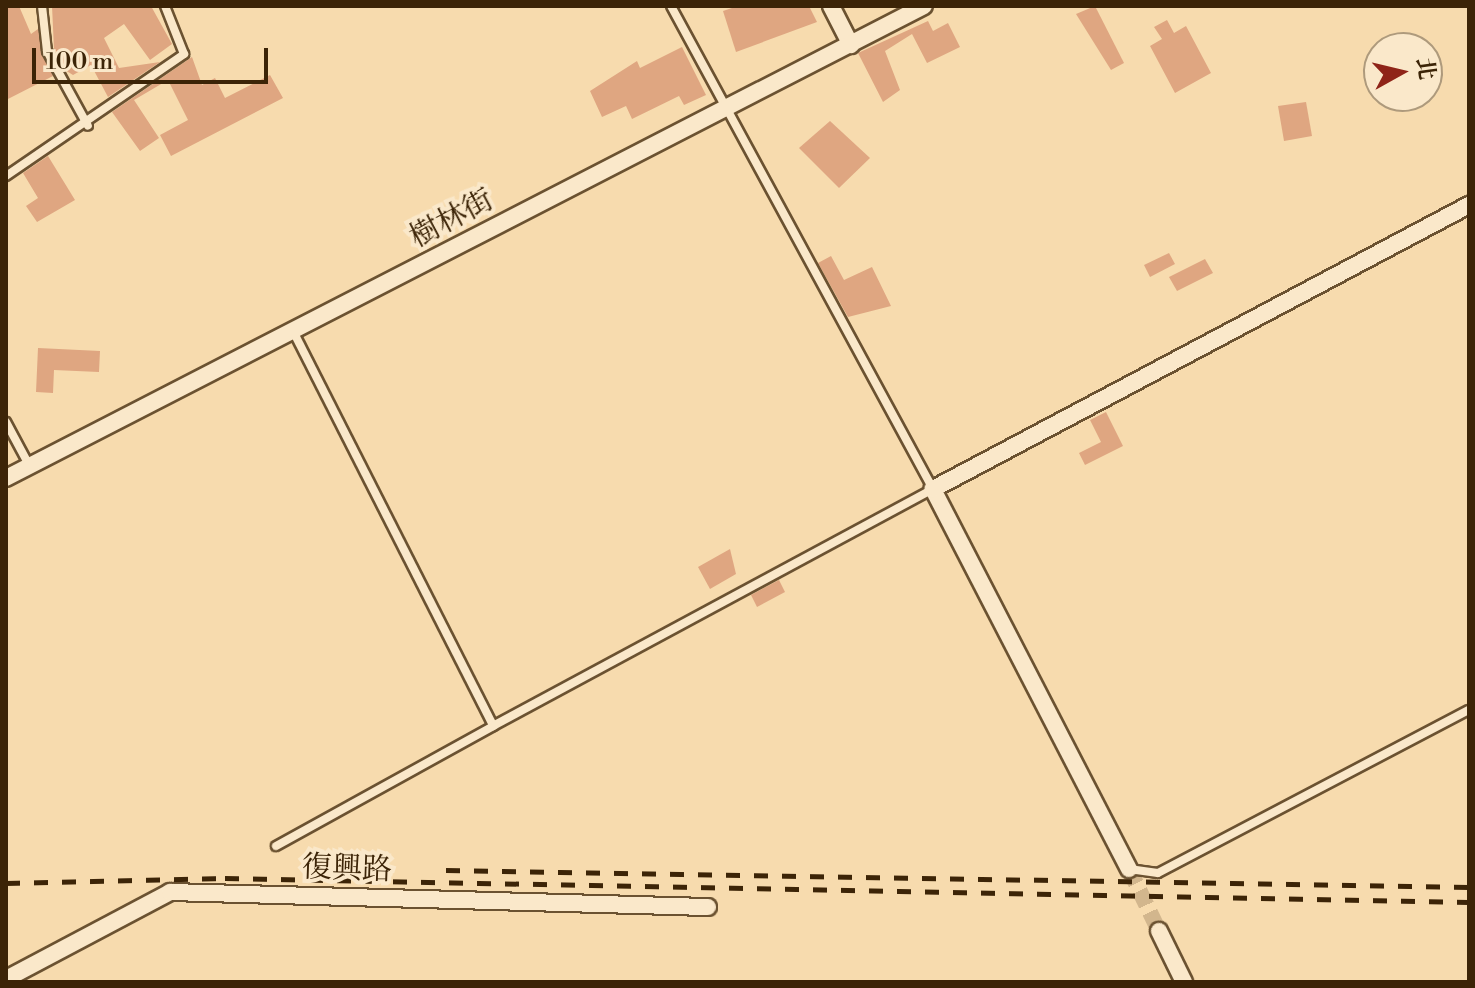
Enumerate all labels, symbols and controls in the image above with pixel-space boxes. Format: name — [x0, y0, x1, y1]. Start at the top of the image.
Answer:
scale bar — [36, 32, 272, 82]
north arrow — [1363, 32, 1443, 112]
text: 100 m — [46, 47, 113, 77]
text: 北 — [1410, 56, 1440, 82]
street label: 樹林街 — [404, 182, 500, 256]
street label: 復興路 — [301, 849, 393, 889]

